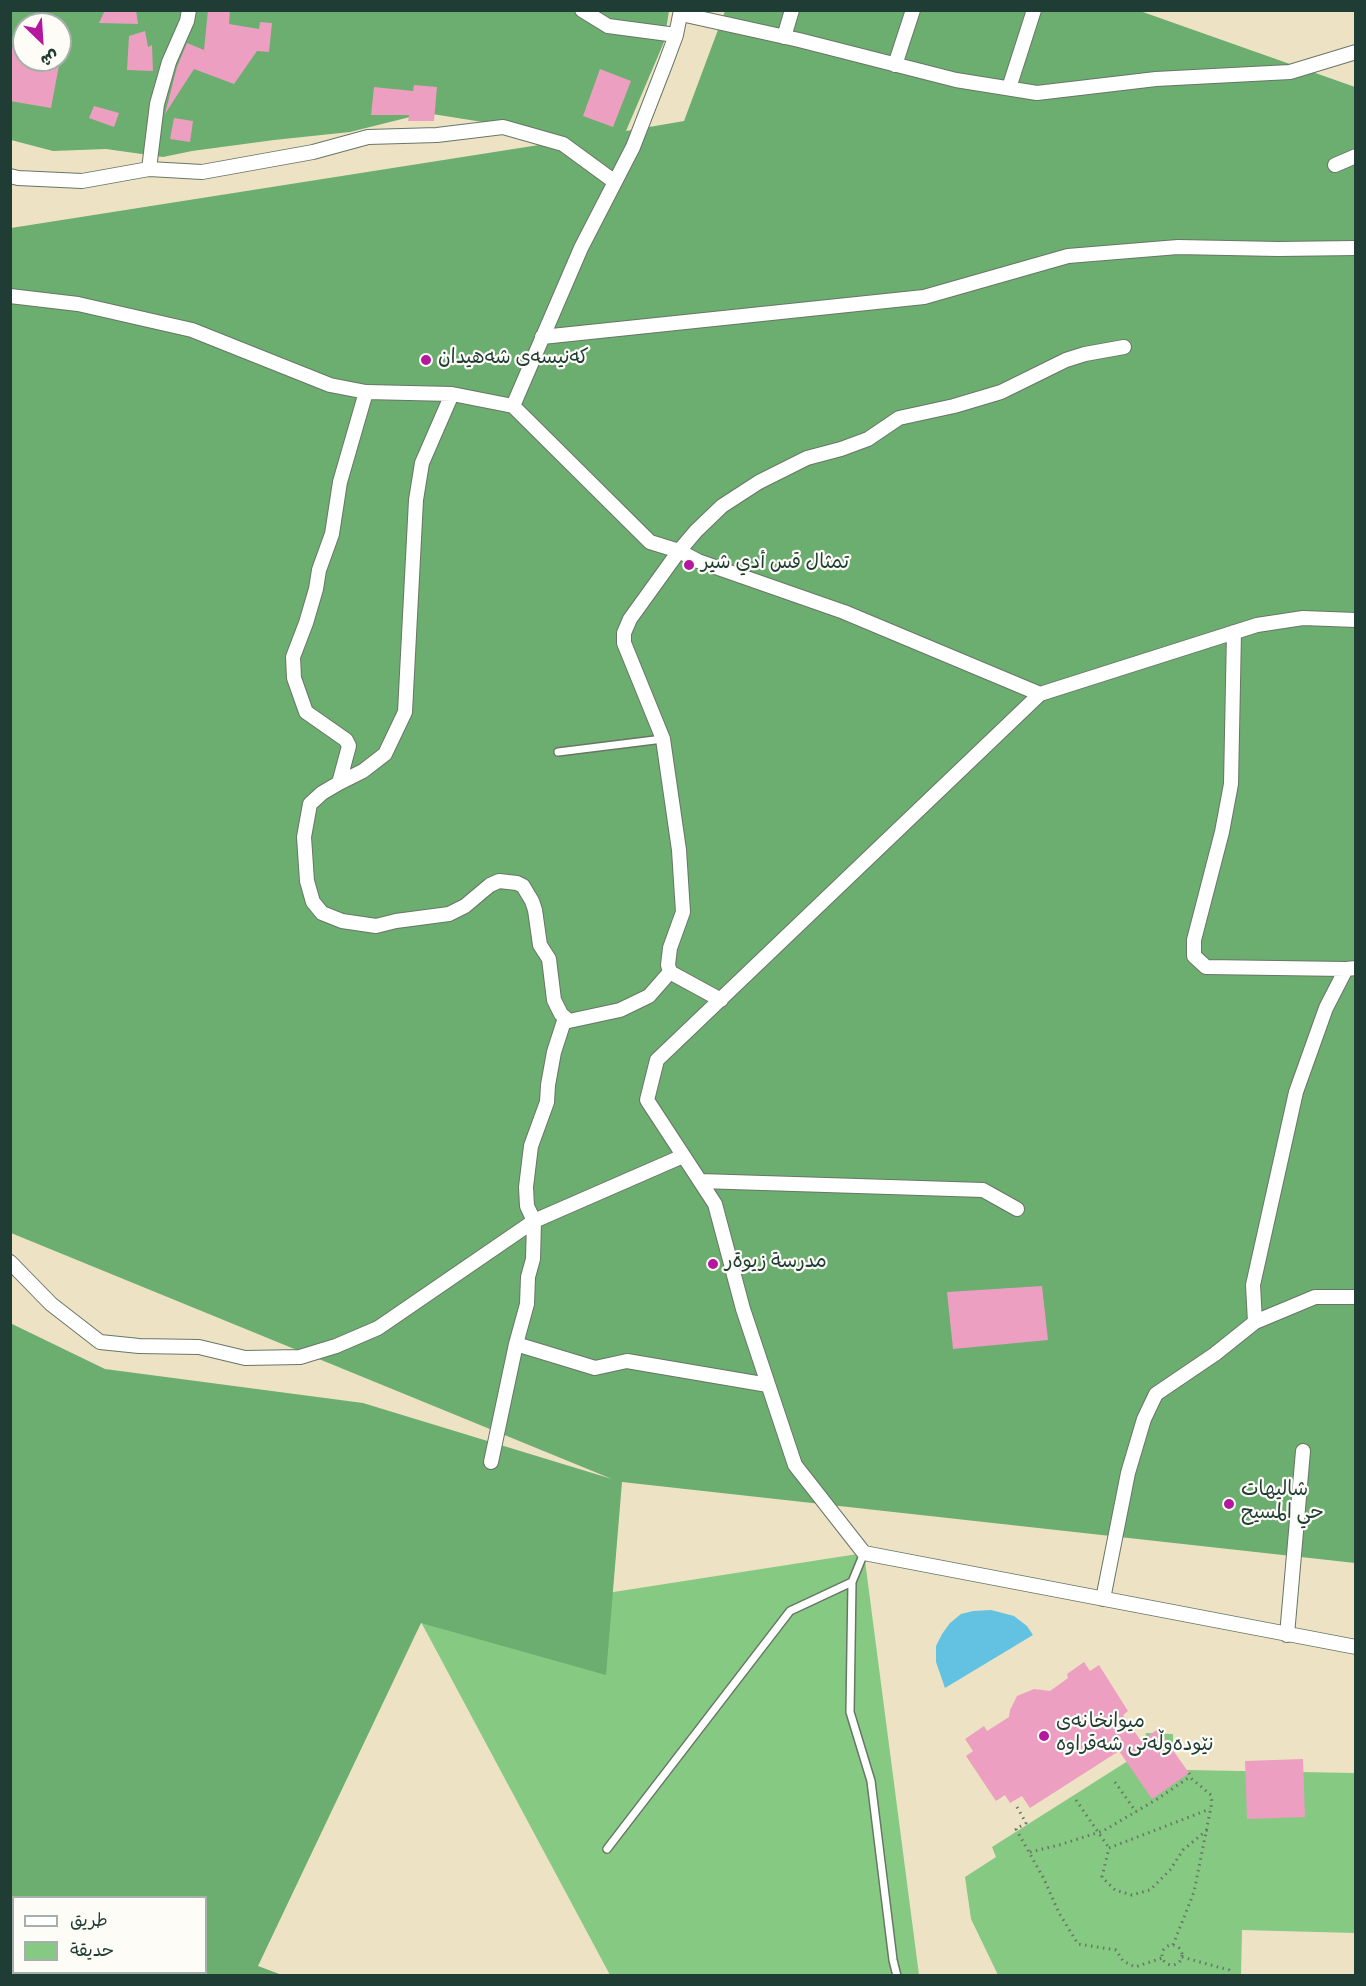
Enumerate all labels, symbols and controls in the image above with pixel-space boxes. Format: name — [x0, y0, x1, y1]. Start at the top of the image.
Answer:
north arrow — [12, 12, 72, 72]
text: ش — [36, 43, 62, 71]
place label: کەنیسەی شەهیدان — [438, 348, 589, 372]
marker: کەنیسەی شەهیدان — [419, 353, 433, 367]
place label: تمثال قس أدي شير — [701, 553, 849, 577]
marker: تمثال قس أدي شير — [682, 558, 696, 572]
place label: مدرسة زيوةر — [725, 1252, 827, 1276]
marker: مدرسة زيوةر — [706, 1257, 720, 1271]
place label: شاليهات حي المسيح — [1241, 1480, 1324, 1527]
marker: شاليهات حي المسيح — [1222, 1497, 1236, 1511]
place label: میوانخانەی نێودەوڵەتی شەقراوە — [1056, 1712, 1213, 1759]
marker: میوانخانەی نێودەوڵەتی شەقراوە — [1037, 1729, 1051, 1743]
legend — [12, 1896, 207, 1974]
text: طريق — [70, 1910, 108, 1935]
text: حديقة — [70, 1940, 114, 1965]

